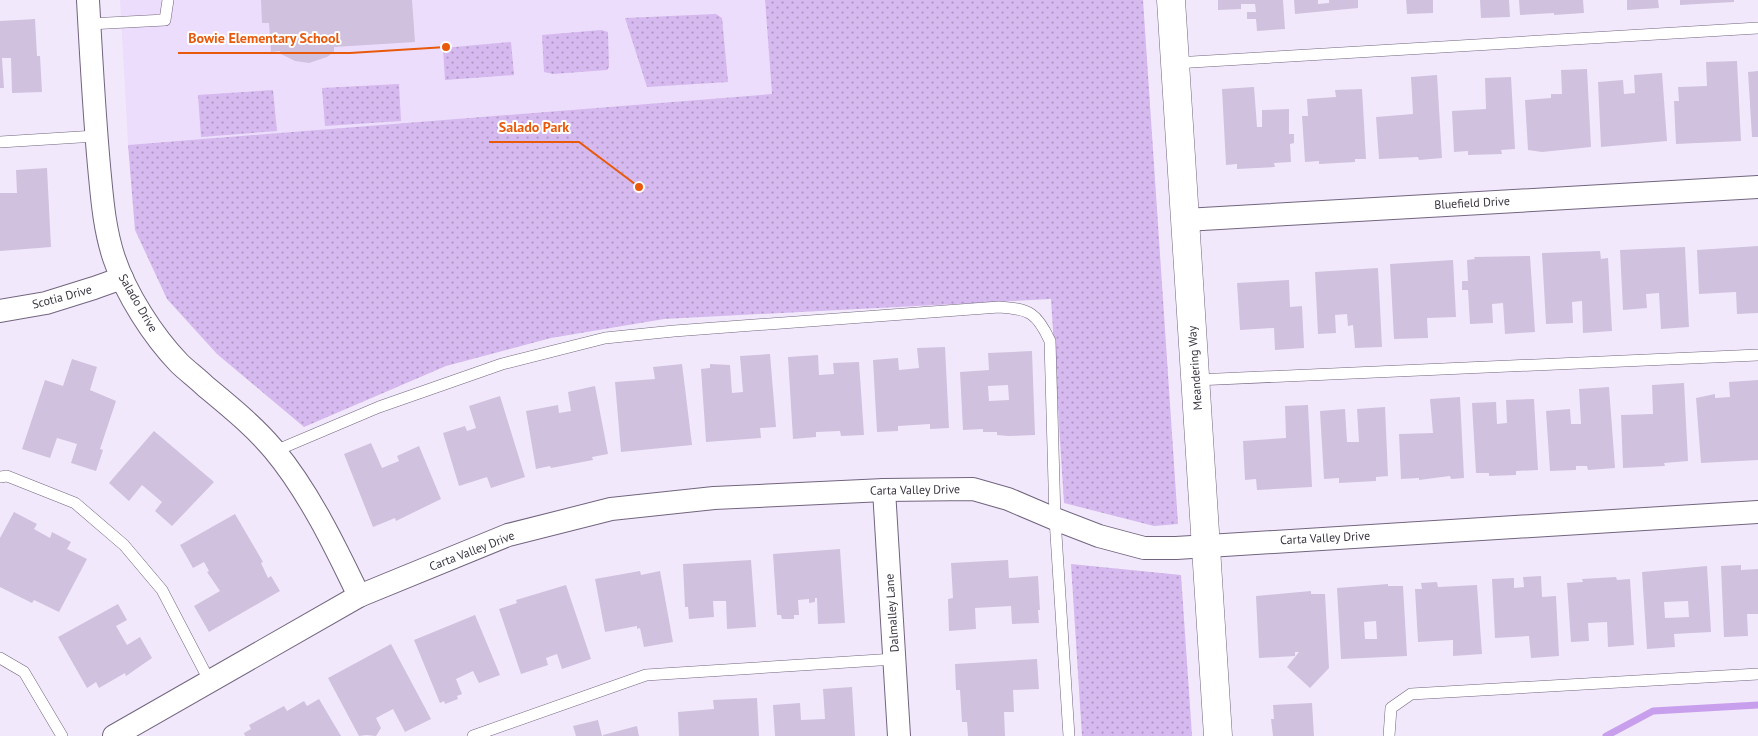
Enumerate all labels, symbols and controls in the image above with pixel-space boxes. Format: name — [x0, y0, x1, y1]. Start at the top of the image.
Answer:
callout: Bowie Elementary School — [178, 24, 350, 53]
text: Bowie Elementary School — [188, 29, 341, 47]
callout: Salado Park — [489, 113, 579, 142]
text: Salado Park — [499, 118, 569, 136]
street label: Bluefield Drive — [1434, 193, 1510, 212]
street label: Salado Drive — [116, 271, 161, 335]
street label: Scotia Drive — [30, 281, 93, 312]
street label: Meandering Way — [1184, 325, 1205, 411]
street label: Carta Valley Drive — [870, 481, 960, 498]
street label: Carta Valley Drive — [427, 527, 517, 574]
street label: Carta Valley Drive — [1280, 528, 1370, 547]
street label: Dalmalley Lane — [881, 573, 902, 653]

